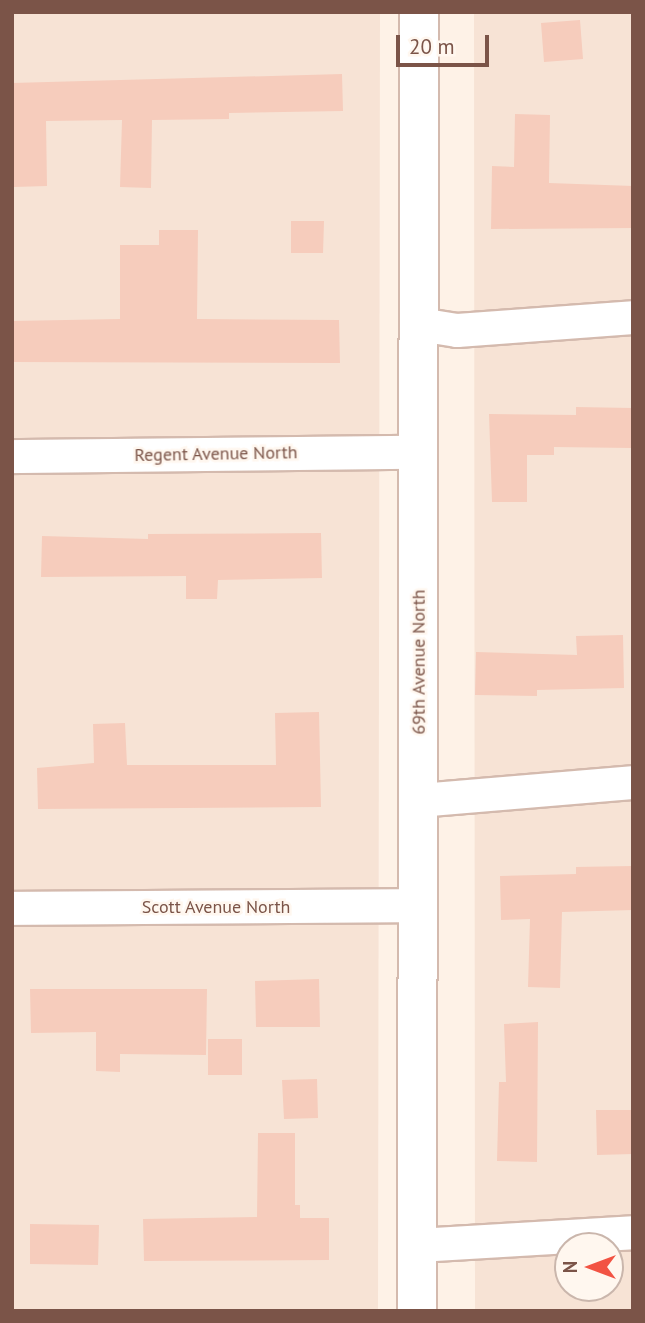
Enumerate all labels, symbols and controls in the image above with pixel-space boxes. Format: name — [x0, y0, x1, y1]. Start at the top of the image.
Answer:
scale bar — [400, 21, 493, 65]
text: 20 m — [409, 33, 455, 60]
street label: Regent Avenue North — [134, 442, 298, 466]
street label: 69th Avenue North — [408, 589, 430, 735]
street label: Scott Avenue North — [141, 896, 291, 918]
north arrow — [554, 1232, 624, 1302]
text: N — [558, 1261, 582, 1273]

